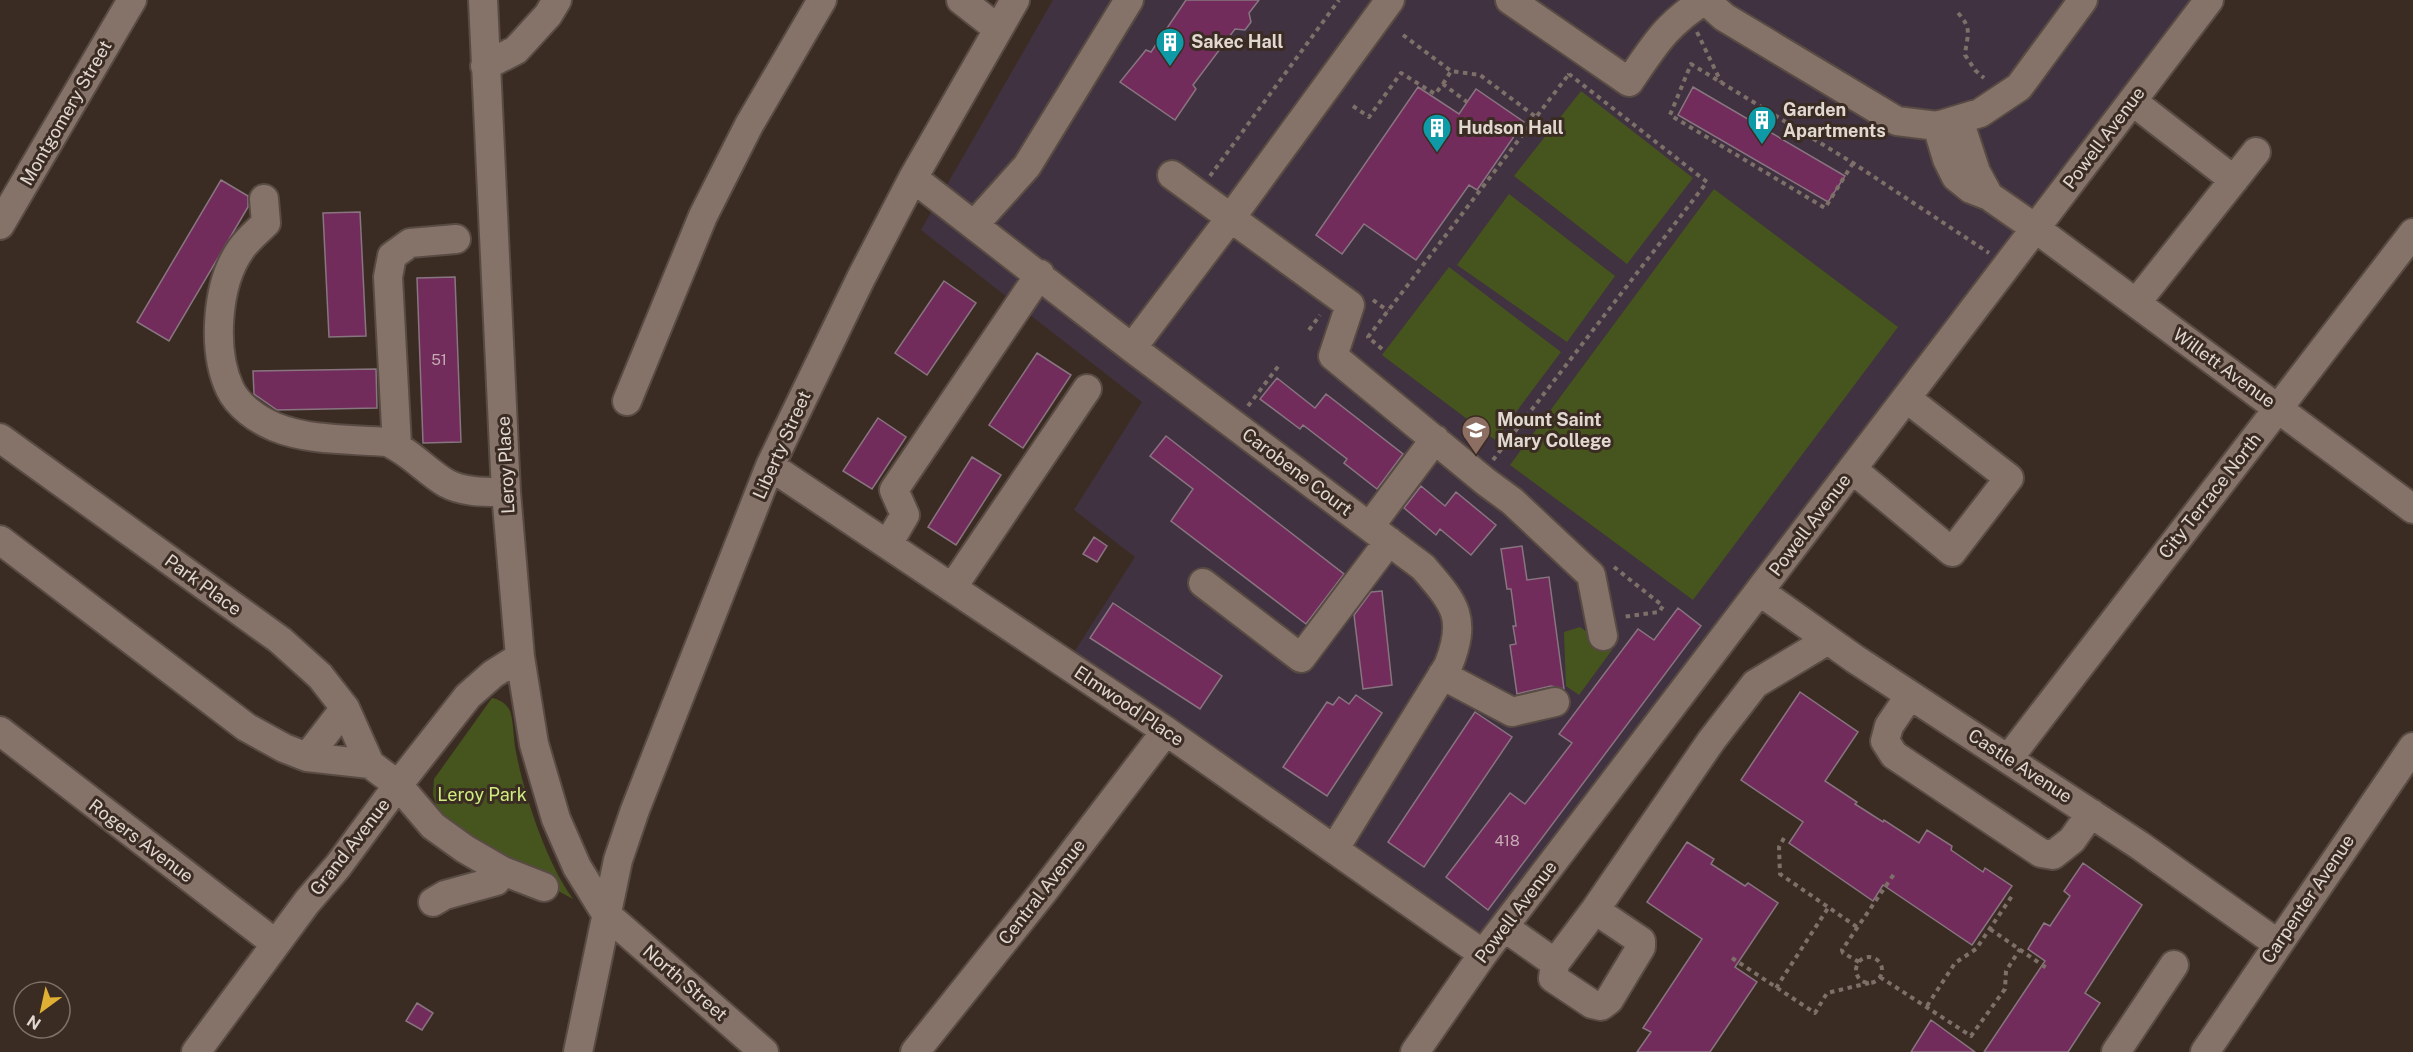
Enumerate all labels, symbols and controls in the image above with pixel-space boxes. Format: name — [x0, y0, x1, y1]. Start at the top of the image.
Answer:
building icon: Sakec Hall — [1154, 26, 1186, 68]
place label: Sakec Hall — [1191, 31, 1283, 52]
street label: Montgomery Street — [16, 37, 116, 189]
street label: Powell Avenue — [2058, 83, 2149, 193]
place label: Garden Apartments — [1783, 99, 1886, 141]
building icon: Garden Apartments — [1746, 104, 1778, 146]
building icon: Hudson Hall — [1421, 112, 1453, 154]
place label: Hudson Hall — [1458, 117, 1564, 138]
street label: Willett Avenue — [2169, 324, 2279, 412]
house number: 51 — [431, 351, 447, 368]
street label: Liberty Street — [748, 387, 815, 502]
place label: Mount Saint Mary College — [1497, 409, 1611, 451]
school or university icon: Mount Saint Mary College — [1460, 414, 1492, 456]
street label: Leroy Place — [492, 416, 519, 514]
street label: Carobene Court — [1238, 424, 1356, 520]
street label: City Terrace North — [2154, 429, 2265, 562]
street label: Powell Avenue — [1764, 470, 1855, 580]
street label: Park Place — [161, 550, 246, 619]
street label: Elmwood Place — [1071, 661, 1188, 750]
street label: Castle Avenue — [1965, 724, 2076, 807]
park label: Leroy Park — [437, 784, 527, 805]
street label: Grand Avenue — [305, 794, 394, 899]
street label: Rogers Avenue — [85, 795, 198, 887]
street label: Carpenter Avenue — [2257, 831, 2358, 967]
house number: 418 — [1494, 832, 1520, 849]
street label: Central Avenue — [994, 835, 1089, 949]
street label: Powell Avenue — [1470, 857, 1561, 967]
street label: North Street — [639, 940, 732, 1025]
north arrow — [12, 980, 72, 1040]
text: N — [24, 1011, 45, 1034]

